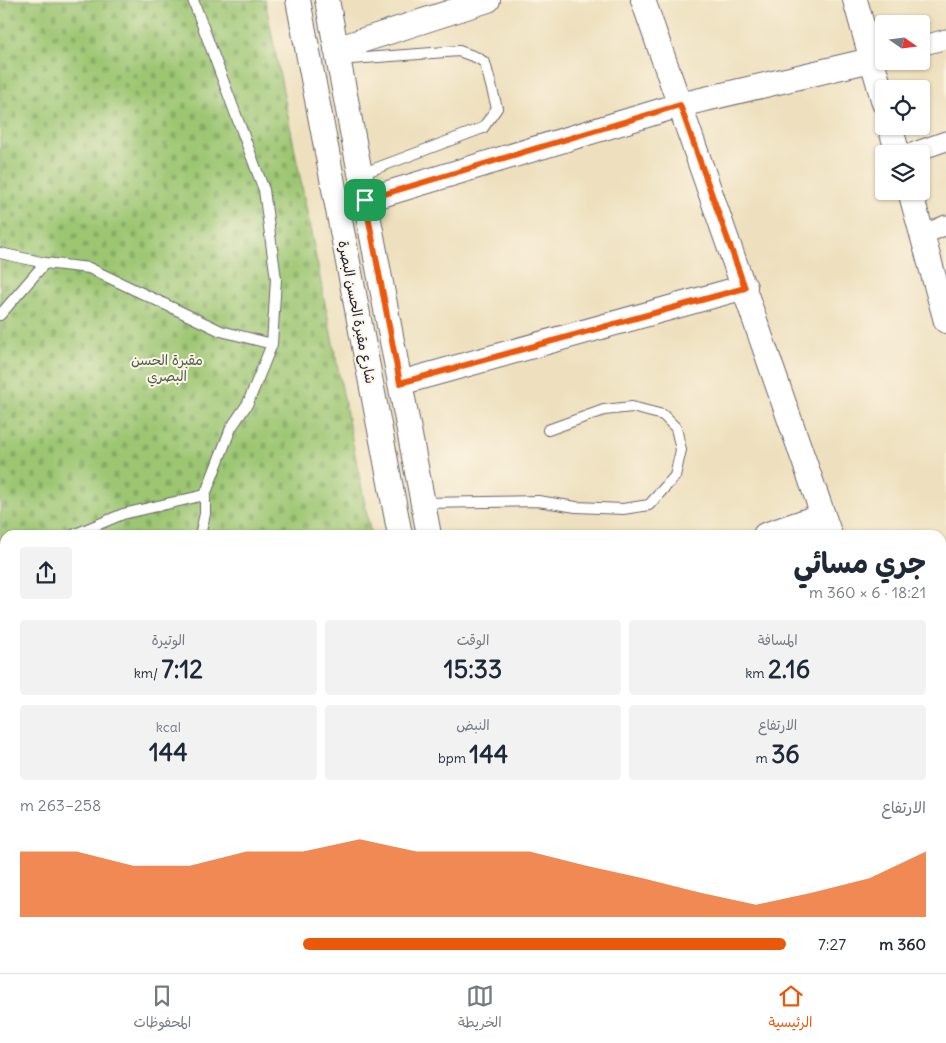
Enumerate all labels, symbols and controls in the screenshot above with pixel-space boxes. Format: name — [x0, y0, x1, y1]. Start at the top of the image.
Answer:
north arrow — [875, 15, 930, 70]
map controls — [875, 15, 930, 200]
button: locate — [875, 80, 930, 135]
button: layers — [875, 145, 930, 200]
pin — [344, 179, 386, 221]
icon: arrive — [351, 186, 379, 214]
street label: شارع مقبرة الحسن البصرة — [333, 239, 380, 385]
park label: مقبرة الحسن البصري — [131, 351, 203, 387]
text: جري مسائي — [794, 545, 926, 581]
button: share — [20, 547, 72, 599]
text: 18:21 · 6 × 360 m — [809, 582, 926, 602]
text: الوتيرة — [151, 631, 185, 649]
text: الوقت — [457, 631, 489, 649]
text: المسافة — [758, 631, 798, 649]
text: 7:12 — [162, 653, 203, 685]
text: 15:33 — [444, 653, 502, 685]
text: 2.16 — [768, 653, 810, 685]
text: /km — [134, 664, 162, 682]
text: km — [745, 664, 768, 682]
text: النبض — [456, 716, 490, 734]
text: الارتفاع — [758, 716, 797, 734]
text: kcal — [156, 718, 181, 736]
text: 144 — [149, 736, 188, 768]
text: 144 — [469, 738, 508, 770]
text: 36 — [771, 738, 800, 770]
text: bpm — [438, 749, 469, 767]
text: m — [756, 749, 771, 767]
text: 258–263 m — [20, 795, 101, 815]
text: الارتفاع — [881, 797, 926, 817]
text: 7:27 — [818, 934, 846, 954]
text: 360 m — [879, 934, 926, 954]
tab: المحفوظات — [133, 982, 191, 1035]
tab: الخريطة — [458, 982, 502, 1035]
tab: الرئيسية — [769, 982, 813, 1035]

